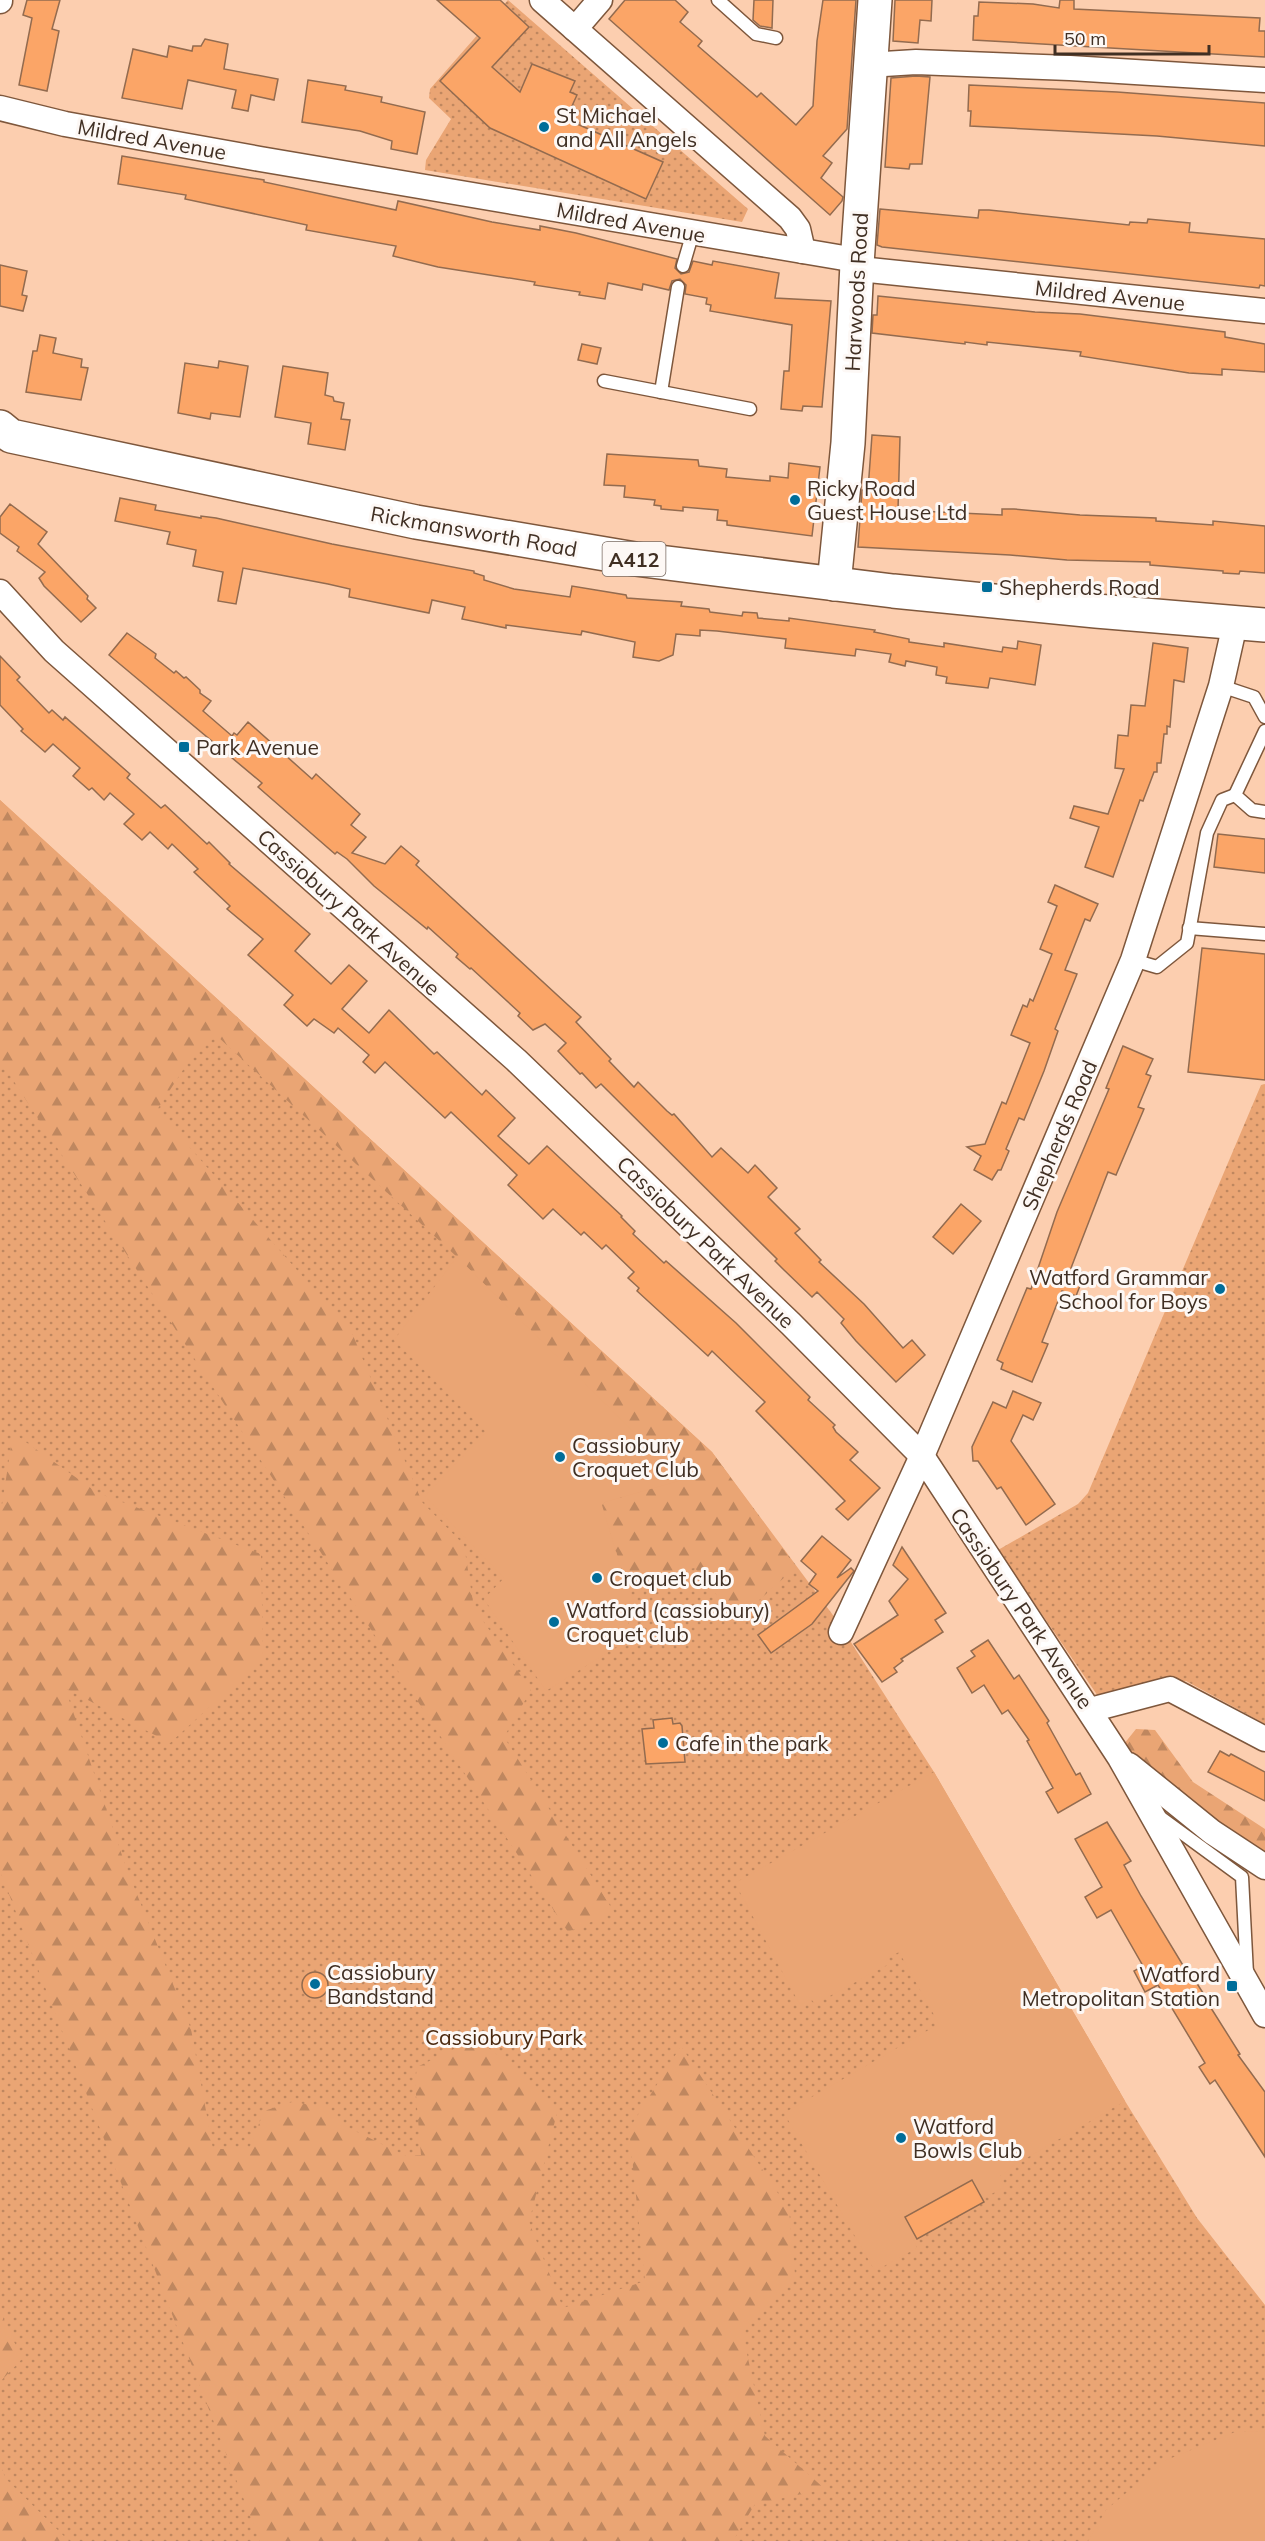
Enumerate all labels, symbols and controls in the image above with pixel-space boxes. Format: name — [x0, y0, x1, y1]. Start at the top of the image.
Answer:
scale bar — [1055, 18, 1210, 56]
text: 50 m — [1064, 27, 1106, 50]
place label: St Michael and All Angels — [556, 102, 697, 152]
street label: Mildred Avenue — [76, 113, 228, 165]
marker: St Michael and All Angels — [537, 120, 551, 134]
street label: Mildred Avenue — [555, 196, 707, 248]
street label: Harwoods Road — [839, 212, 873, 372]
street label: Mildred Avenue — [1034, 274, 1186, 316]
place label: Ricky Road Guest House Ltd — [807, 475, 967, 525]
marker: Ricky Road Guest House Ltd — [788, 493, 802, 507]
street label: Rickmansworth Road — [369, 500, 579, 562]
road number: A412 — [602, 542, 666, 576]
place label: Shepherds Road — [999, 574, 1160, 600]
marker: Shepherds Road — [980, 580, 994, 594]
place label: Park Avenue — [196, 734, 319, 760]
marker: Park Avenue — [177, 740, 191, 754]
street label: Cassiobury Park Avenue — [252, 823, 446, 1001]
street label: Shepherds Road — [1016, 1056, 1102, 1214]
street label: Cassiobury Park Avenue — [612, 1150, 800, 1334]
place label: Watford Grammar School for Boys — [1029, 1264, 1208, 1314]
marker: Watford Grammar School for Boys — [1213, 1282, 1227, 1296]
place label: Cassiobury Croquet Club — [572, 1432, 699, 1482]
marker: Cassiobury Croquet Club — [553, 1450, 567, 1464]
street label: Cassiobury Park Avenue — [945, 1503, 1099, 1713]
place label: Croquet club — [609, 1565, 732, 1591]
marker: Croquet club — [590, 1571, 604, 1585]
place label: Watford (cassiobury) Croquet club — [566, 1597, 771, 1647]
marker: Watford (cassiobury) Croquet club — [547, 1615, 561, 1629]
place label: Cafe in the park — [675, 1730, 828, 1756]
marker: Cafe in the park — [656, 1736, 670, 1750]
place label: Cassiobury Bandstand — [327, 1959, 436, 2009]
place label: Watford Metropolitan Station — [1022, 1961, 1220, 2011]
marker: Cassiobury Bandstand — [308, 1977, 322, 1991]
marker: Watford Metropolitan Station — [1225, 1979, 1239, 1993]
park label: Cassiobury Park — [425, 2024, 583, 2050]
place label: Watford Bowls Club — [913, 2113, 1022, 2163]
marker: Watford Bowls Club — [894, 2131, 908, 2145]

